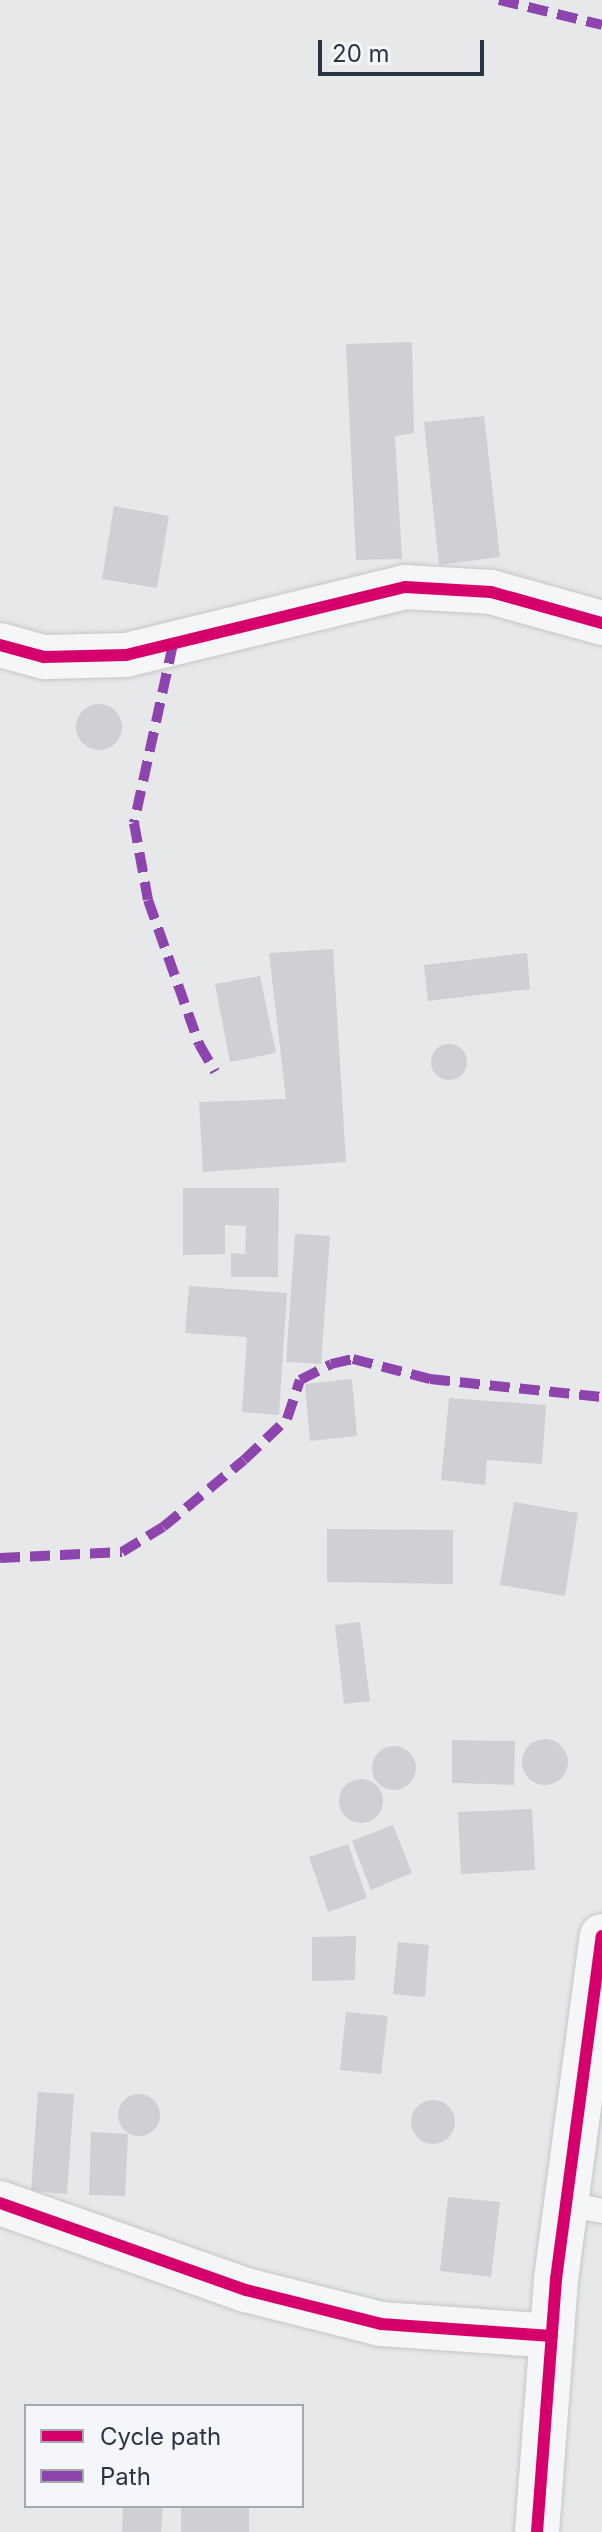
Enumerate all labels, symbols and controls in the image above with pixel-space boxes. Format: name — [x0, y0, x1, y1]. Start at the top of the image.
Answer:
scale bar — [322, 24, 488, 74]
text: 20 m — [332, 39, 390, 68]
legend — [24, 2404, 304, 2508]
text: Cycle path — [100, 2422, 221, 2451]
text: Path — [100, 2462, 151, 2491]

